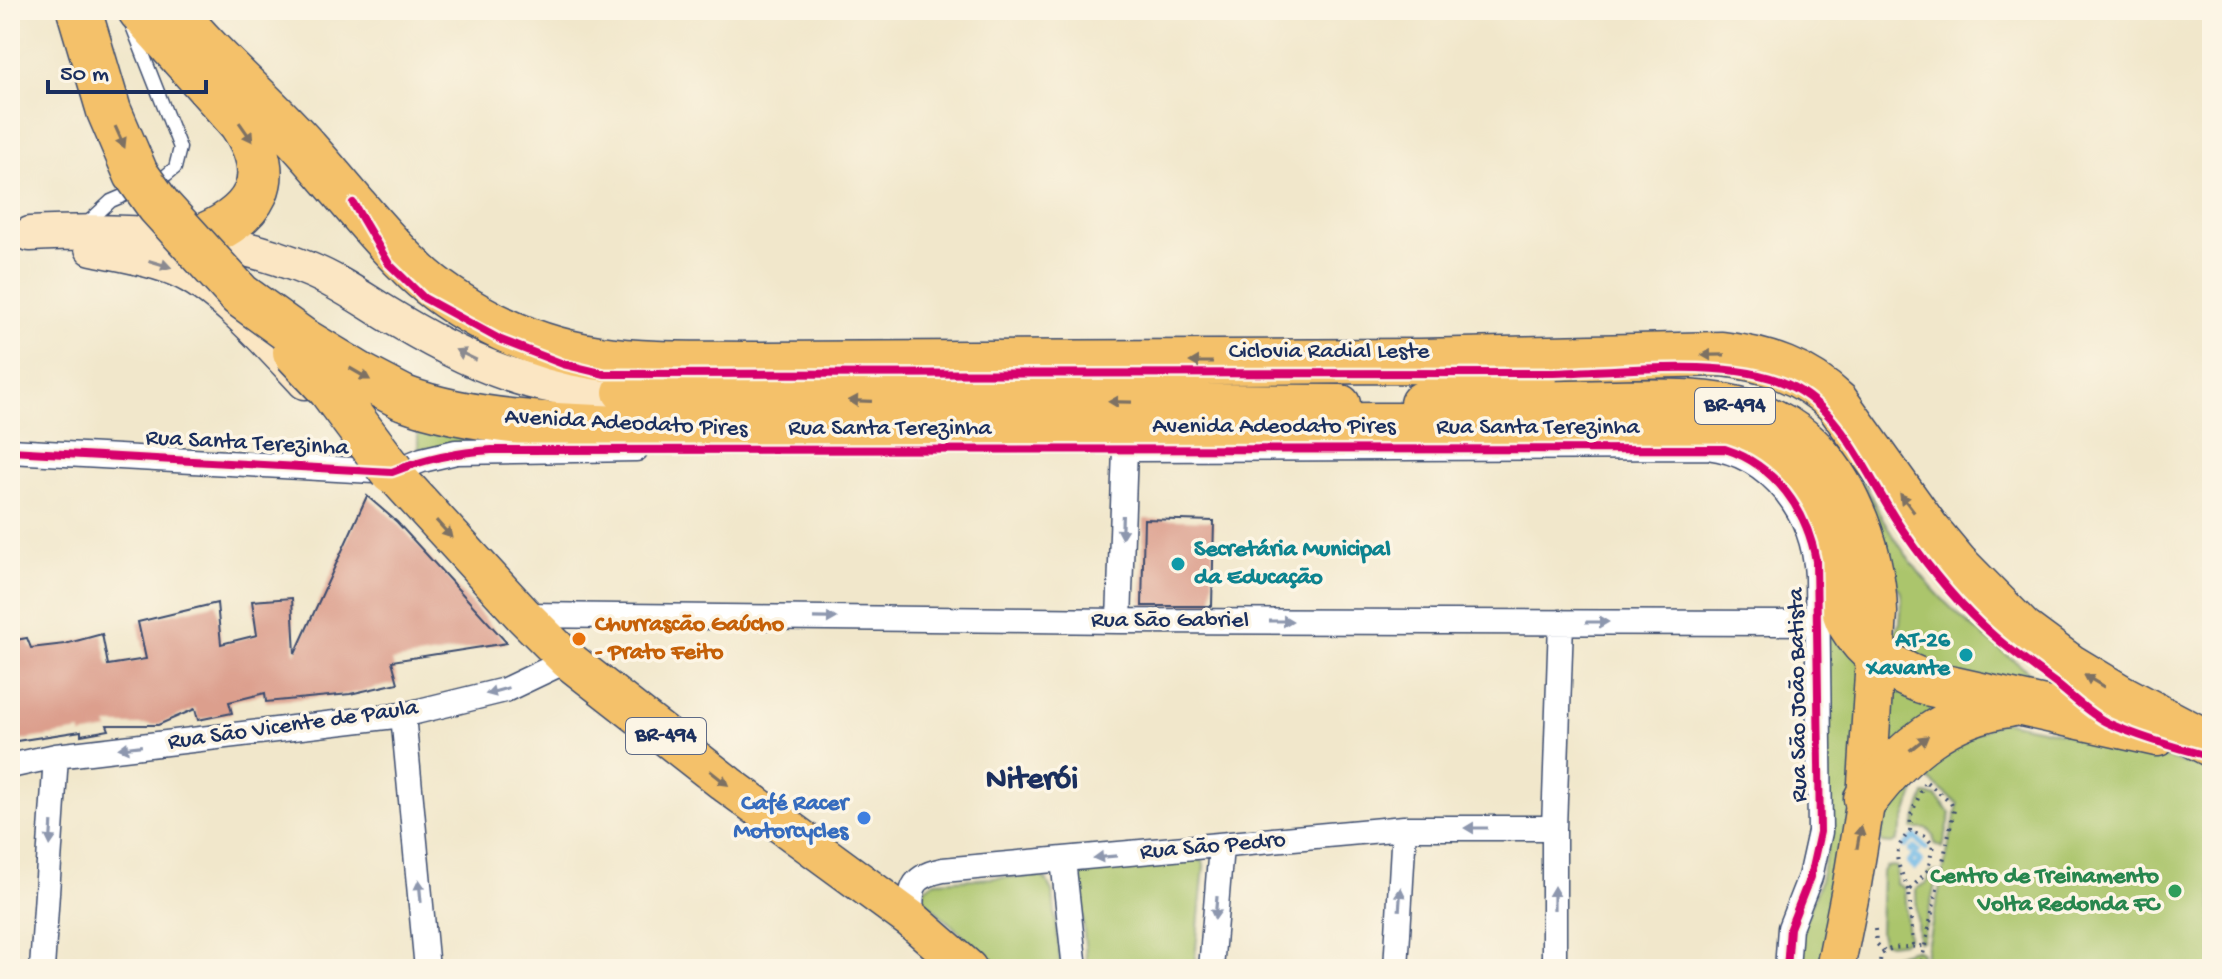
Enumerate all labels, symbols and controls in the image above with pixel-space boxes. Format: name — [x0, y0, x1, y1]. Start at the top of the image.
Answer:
scale bar — [48, 44, 206, 94]
text: 50 m — [60, 61, 109, 90]
one-way arrow — [238, 121, 254, 143]
one-way arrow — [113, 126, 126, 149]
one-way arrow — [148, 258, 172, 271]
street label: Ciclovia Radial Leste — [1229, 338, 1430, 367]
one-way arrow — [454, 348, 477, 362]
one-way arrow — [1700, 349, 1725, 361]
one-way arrow — [1188, 356, 1213, 368]
one-way arrow — [349, 367, 371, 381]
road number: BR-494 — [1695, 388, 1775, 424]
one-way arrow — [847, 394, 872, 407]
one-way arrow — [1107, 396, 1132, 408]
street label: Avenida Adeodato Pires — [504, 403, 749, 445]
street label: Avenida Adeodato Pires — [1152, 413, 1397, 442]
street label: Rua Santa Terezinha — [1436, 414, 1640, 443]
street label: Rua Santa Terezinha — [788, 415, 992, 444]
street label: Rua Santa Terezinha — [145, 424, 350, 464]
one-way arrow — [1900, 493, 1916, 514]
one-way arrow — [1116, 515, 1128, 540]
one-way arrow — [435, 520, 453, 539]
place label: Secretária Municipal da Educação — [1194, 536, 1391, 593]
marker: Secretária Municipal da Educação — [1169, 555, 1187, 573]
street label: Rua São João Batista — [1783, 587, 1815, 803]
street label: Rua São Gabriel — [1091, 607, 1249, 636]
place label: Churrascão Gaúcho - Prato Feito — [595, 611, 785, 668]
one-way arrow — [813, 612, 838, 624]
one-way arrow — [1269, 615, 1294, 627]
one-way arrow — [1585, 616, 1610, 628]
place label: AT-26 Xavante — [1865, 627, 1952, 684]
marker: Churrascão Gaúcho - Prato Feito — [570, 630, 588, 648]
marker: AT-26 Xavante — [1957, 646, 1975, 664]
one-way arrow — [2083, 674, 2105, 688]
one-way arrow — [485, 686, 510, 698]
street label: Rua São Vicente de Paula — [166, 694, 421, 758]
road number: BR-494 — [626, 718, 706, 754]
one-way arrow — [1909, 735, 1929, 751]
one-way arrow — [117, 741, 142, 754]
district label: Niterói — [986, 762, 1078, 800]
one-way arrow — [709, 770, 729, 786]
place label: Café Racer Motorcycles — [734, 790, 851, 847]
marker: Café Racer Motorcycles — [855, 809, 873, 827]
one-way arrow — [44, 822, 57, 847]
one-way arrow — [1463, 822, 1488, 834]
one-way arrow — [1853, 824, 1866, 849]
street label: Rua São Pedro — [1139, 826, 1287, 868]
one-way arrow — [1092, 850, 1117, 863]
place label: Centro de Treinamento Volta Redonda FC — [1931, 863, 2161, 920]
one-way arrow — [413, 878, 426, 903]
marker: Centro de Treinamento Volta Redonda FC — [2166, 882, 2184, 900]
one-way arrow — [1548, 885, 1560, 910]
one-way arrow — [1394, 886, 1407, 911]
one-way arrow — [1209, 896, 1222, 921]

